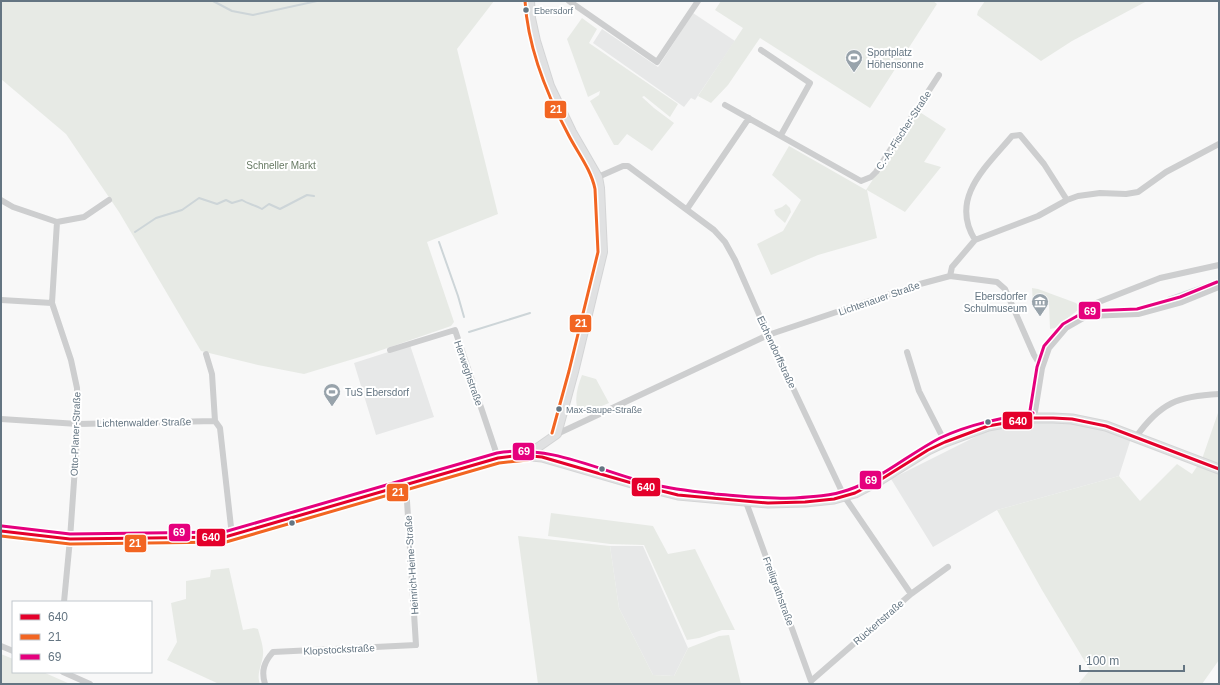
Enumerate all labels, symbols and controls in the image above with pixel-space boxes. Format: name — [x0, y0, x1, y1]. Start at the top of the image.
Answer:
marker: Ebersdorf — [521, 5, 531, 15]
place label: Ebersdorf — [534, 6, 574, 16]
place label: Sportplatz Höhensonne — [867, 47, 924, 70]
sports icon: Sportplatz Höhensonne — [844, 48, 864, 73]
street label: C.-A.-Fischer-Straße — [874, 88, 933, 172]
line badge: 21 — [544, 100, 567, 119]
text: 21 — [550, 103, 562, 115]
park label: Schneller Markt — [246, 160, 316, 171]
street label: Lichtenauer Straße — [837, 279, 922, 318]
place label: Ebersdorfer Schulmuseum — [964, 291, 1028, 314]
museum icon: Ebersdorfer Schulmuseum — [1030, 292, 1050, 317]
line badge: 69 — [1078, 301, 1101, 320]
text: 69 — [1084, 305, 1096, 317]
line badge: 21 — [569, 314, 592, 333]
street label: Eichendorffstraße — [755, 314, 798, 391]
text: 21 — [575, 317, 587, 329]
street label: Herweghstraße — [452, 339, 485, 408]
sports icon: TuS Ebersdorf — [322, 382, 342, 407]
place label: TuS Ebersdorf — [345, 387, 409, 398]
street label: Otto-Planer-Straße — [69, 391, 82, 476]
marker: Max-Saupe-Straße — [554, 404, 564, 414]
place label: Max-Saupe-Straße — [566, 405, 642, 415]
line badge: 640 — [1002, 411, 1033, 430]
text: 640 — [1009, 415, 1027, 427]
street label: Lichtenwalder Straße — [97, 416, 192, 429]
unlabelled marker — [983, 417, 993, 427]
line badge: 69 — [512, 442, 535, 461]
text: 69 — [518, 445, 530, 457]
unlabelled marker — [597, 464, 607, 474]
line badge: 69 — [859, 470, 882, 490]
text: 69 — [865, 474, 877, 486]
line badge: 640 — [631, 477, 661, 497]
text: 640 — [637, 481, 655, 493]
line badge: 21 — [386, 483, 409, 502]
text: 21 — [392, 486, 404, 498]
street label: Heinrich-Heine-Straße — [403, 515, 420, 615]
unlabelled marker — [287, 518, 297, 528]
line badge: 69 — [168, 523, 191, 542]
text: 69 — [173, 526, 185, 538]
line badge: 640 — [196, 528, 226, 547]
text: 640 — [202, 531, 220, 543]
line badge: 21 — [124, 534, 147, 553]
text: 21 — [129, 537, 141, 549]
street label: Freiligrathstraße — [761, 555, 796, 628]
street label: Rückertstraße — [851, 597, 906, 647]
legend — [12, 601, 152, 673]
text: 640 — [48, 610, 68, 624]
text: 21 — [48, 630, 62, 644]
street label: Klopstockstraße — [303, 642, 376, 657]
scale bar — [1080, 647, 1184, 673]
text: 69 — [48, 650, 62, 664]
text: 100 m — [1086, 654, 1119, 668]

